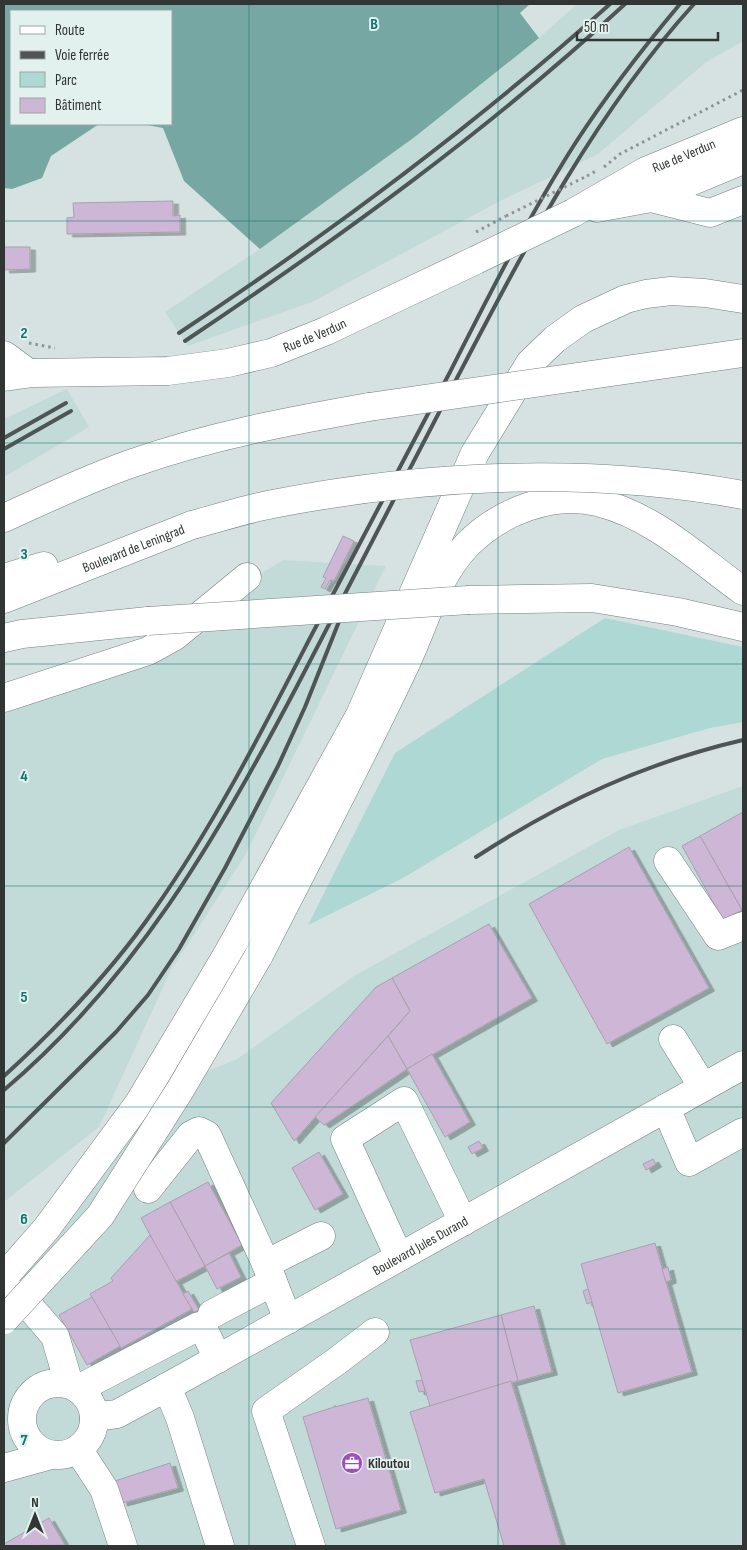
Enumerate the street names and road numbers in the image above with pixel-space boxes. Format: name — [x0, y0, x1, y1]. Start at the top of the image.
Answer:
street label: Rue de Verdun — [650, 135, 718, 176]
street label: Rue de Verdun — [280, 314, 349, 356]
street label: Boulevard de Leningrad — [80, 520, 187, 576]
street label: Boulevard Jules Durand — [369, 1212, 471, 1279]

